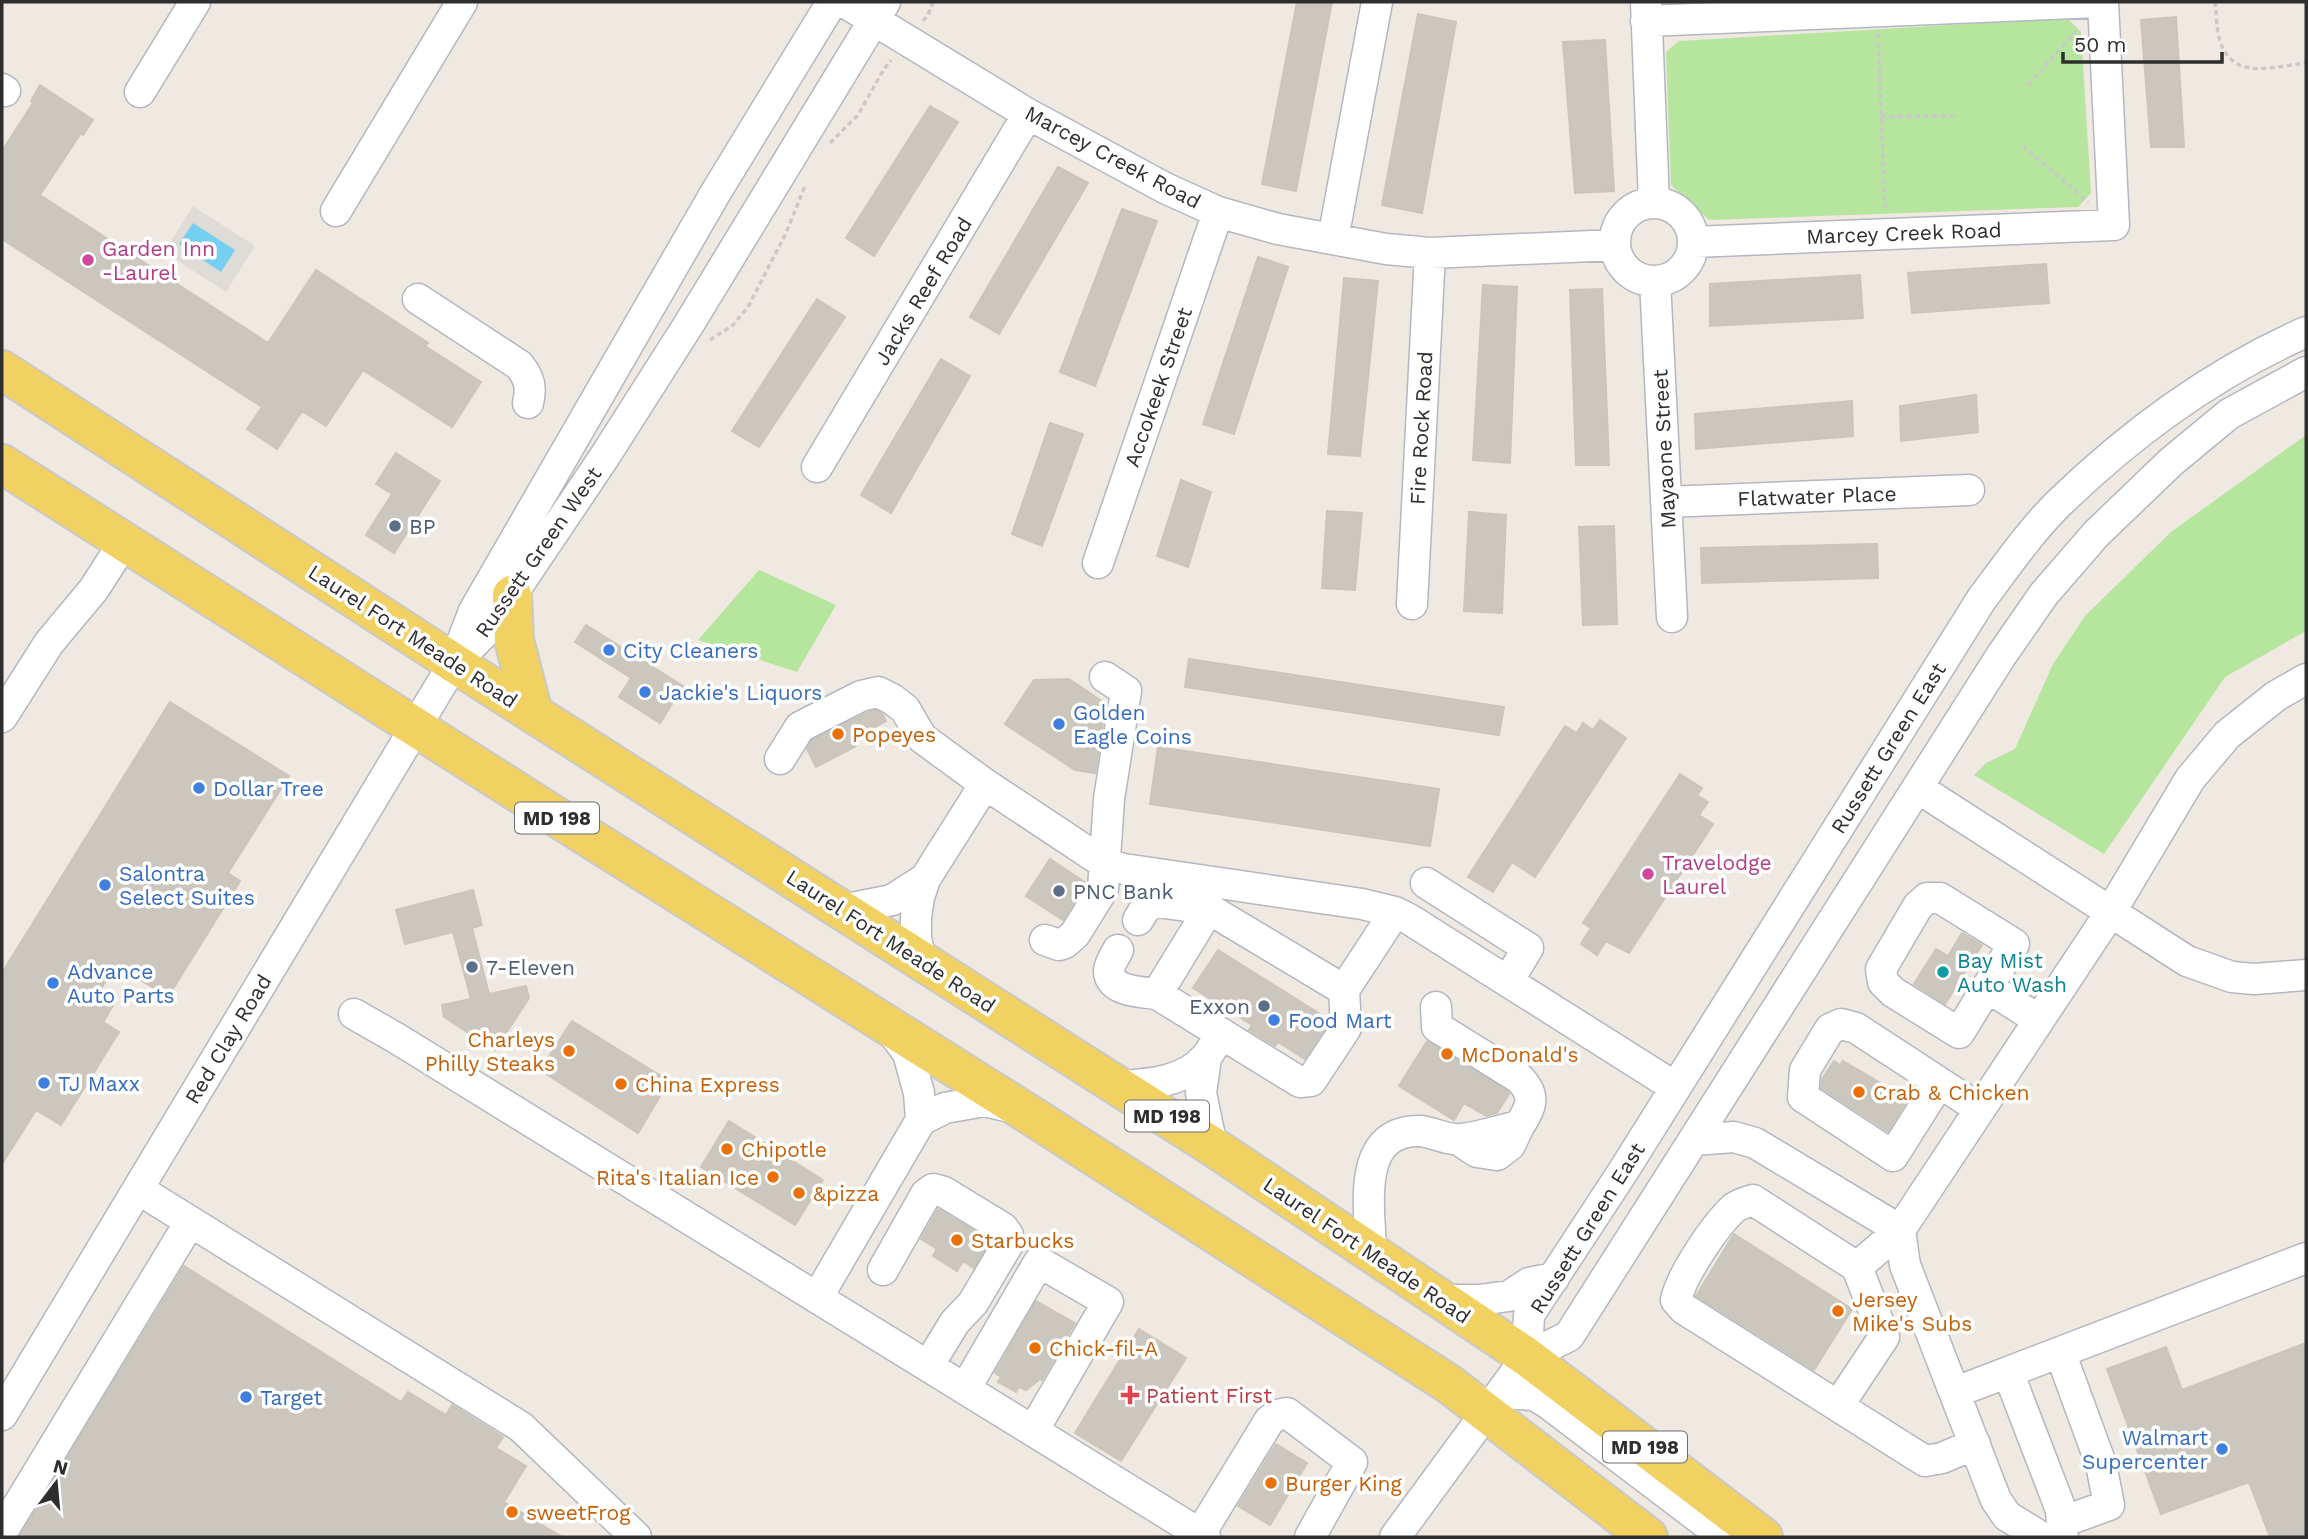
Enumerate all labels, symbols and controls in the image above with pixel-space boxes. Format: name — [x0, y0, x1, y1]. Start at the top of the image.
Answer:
scale bar — [2063, 21, 2222, 65]
text: 50 m — [2074, 32, 2126, 57]
street label: Marcey Creek Road — [1021, 100, 1205, 214]
street label: Jacks Reef Road — [869, 212, 977, 370]
street label: Marcey Creek Road — [1806, 217, 2002, 249]
place label: Garden Inn -Laurel — [102, 236, 215, 285]
marker: Garden Inn -Laurel — [80, 252, 96, 268]
street label: Accokeek Street — [1119, 304, 1197, 470]
street label: Fire Rock Road — [1404, 351, 1438, 505]
street label: Mayaone Street — [1647, 368, 1681, 529]
street label: Russett Green West — [470, 462, 607, 642]
street label: Flatwater Place — [1737, 481, 1897, 511]
place label: BP — [409, 514, 436, 539]
marker: BP — [387, 518, 403, 534]
street label: Laurel Fort Meade Road — [304, 559, 522, 713]
place label: City Cleaners — [623, 638, 758, 663]
marker: City Cleaners — [601, 642, 617, 658]
street label: Russett Green East — [1825, 658, 1951, 838]
place label: Jackie's Liquors — [659, 680, 822, 705]
marker: Jackie's Liquors — [637, 684, 653, 700]
place label: Golden Eagle Coins — [1073, 700, 1192, 749]
marker: Golden Eagle Coins — [1051, 716, 1067, 732]
place label: Popeyes — [852, 722, 936, 747]
marker: Popeyes — [830, 726, 846, 742]
place label: Dollar Tree — [213, 776, 324, 801]
marker: Dollar Tree — [191, 780, 207, 796]
road number: MD 198 — [515, 803, 599, 834]
place label: Travelodge Laurel — [1662, 850, 1772, 899]
place label: Salontra Select Suites — [119, 861, 255, 910]
street label: Laurel Fort Meade Road — [782, 864, 1000, 1018]
marker: Travelodge Laurel — [1640, 866, 1656, 882]
marker: Salontra Select Suites — [97, 877, 113, 893]
place label: PNC Bank — [1073, 879, 1173, 904]
marker: PNC Bank — [1051, 883, 1067, 899]
place label: Bay Mist Auto Wash — [1957, 948, 2067, 997]
place label: 7-Eleven — [486, 955, 575, 980]
place label: Advance Auto Parts — [67, 959, 175, 1008]
marker: 7-Eleven — [464, 959, 480, 975]
marker: Bay Mist Auto Wash — [1935, 964, 1951, 980]
street label: Red Clay Road — [179, 970, 277, 1108]
marker: Advance Auto Parts — [45, 975, 61, 991]
place label: Exxon — [1189, 994, 1250, 1019]
marker: Exxon — [1256, 998, 1272, 1014]
place label: Food Mart — [1288, 1008, 1392, 1033]
marker: Food Mart — [1266, 1012, 1282, 1028]
place label: Charleys Philly Steaks — [425, 1027, 555, 1076]
place label: McDonald's — [1461, 1042, 1578, 1067]
marker: Charleys Philly Steaks — [561, 1043, 577, 1059]
marker: McDonald's — [1439, 1046, 1455, 1062]
place label: TJ Maxx — [58, 1071, 140, 1096]
place label: China Express — [635, 1072, 780, 1097]
marker: TJ Maxx — [36, 1075, 52, 1091]
marker: China Express — [613, 1076, 629, 1092]
place label: Crab & Chicken — [1873, 1080, 2030, 1105]
marker: Crab & Chicken — [1851, 1084, 1867, 1100]
road number: MD 198 — [1125, 1100, 1209, 1132]
place label: Chipotle — [741, 1137, 827, 1162]
street label: Russett Green East — [1524, 1138, 1650, 1318]
marker: Chipotle — [719, 1141, 735, 1157]
place label: Rita's Italian Ice — [596, 1165, 759, 1190]
marker: Rita's Italian Ice — [765, 1169, 781, 1185]
street label: Laurel Fort Meade Road — [1259, 1171, 1475, 1329]
place label: &pizza — [813, 1181, 879, 1206]
marker: &pizza — [791, 1185, 807, 1201]
place label: Starbucks — [971, 1228, 1074, 1253]
marker: Starbucks — [949, 1232, 965, 1248]
place label: Jersey Mike's Subs — [1852, 1287, 1972, 1336]
marker: Jersey Mike's Subs — [1830, 1303, 1846, 1319]
place label: Chick-fil-A — [1049, 1336, 1158, 1361]
marker: Chick-fil-A — [1027, 1340, 1043, 1356]
place label: Patient First — [1146, 1383, 1272, 1408]
place label: Target — [260, 1385, 322, 1410]
marker: Patient First — [1120, 1385, 1140, 1405]
marker: Target — [238, 1389, 254, 1405]
place label: Walmart Supercenter — [2082, 1425, 2208, 1474]
road number: MD 198 — [1603, 1432, 1687, 1462]
marker: Walmart Supercenter — [2214, 1441, 2230, 1457]
north arrow — [21, 1448, 91, 1518]
text: N — [51, 1454, 70, 1480]
place label: Burger King — [1285, 1471, 1403, 1496]
marker: Burger King — [1263, 1475, 1279, 1491]
place label: sweetFrog — [526, 1500, 631, 1525]
marker: sweetFrog — [504, 1504, 520, 1520]

